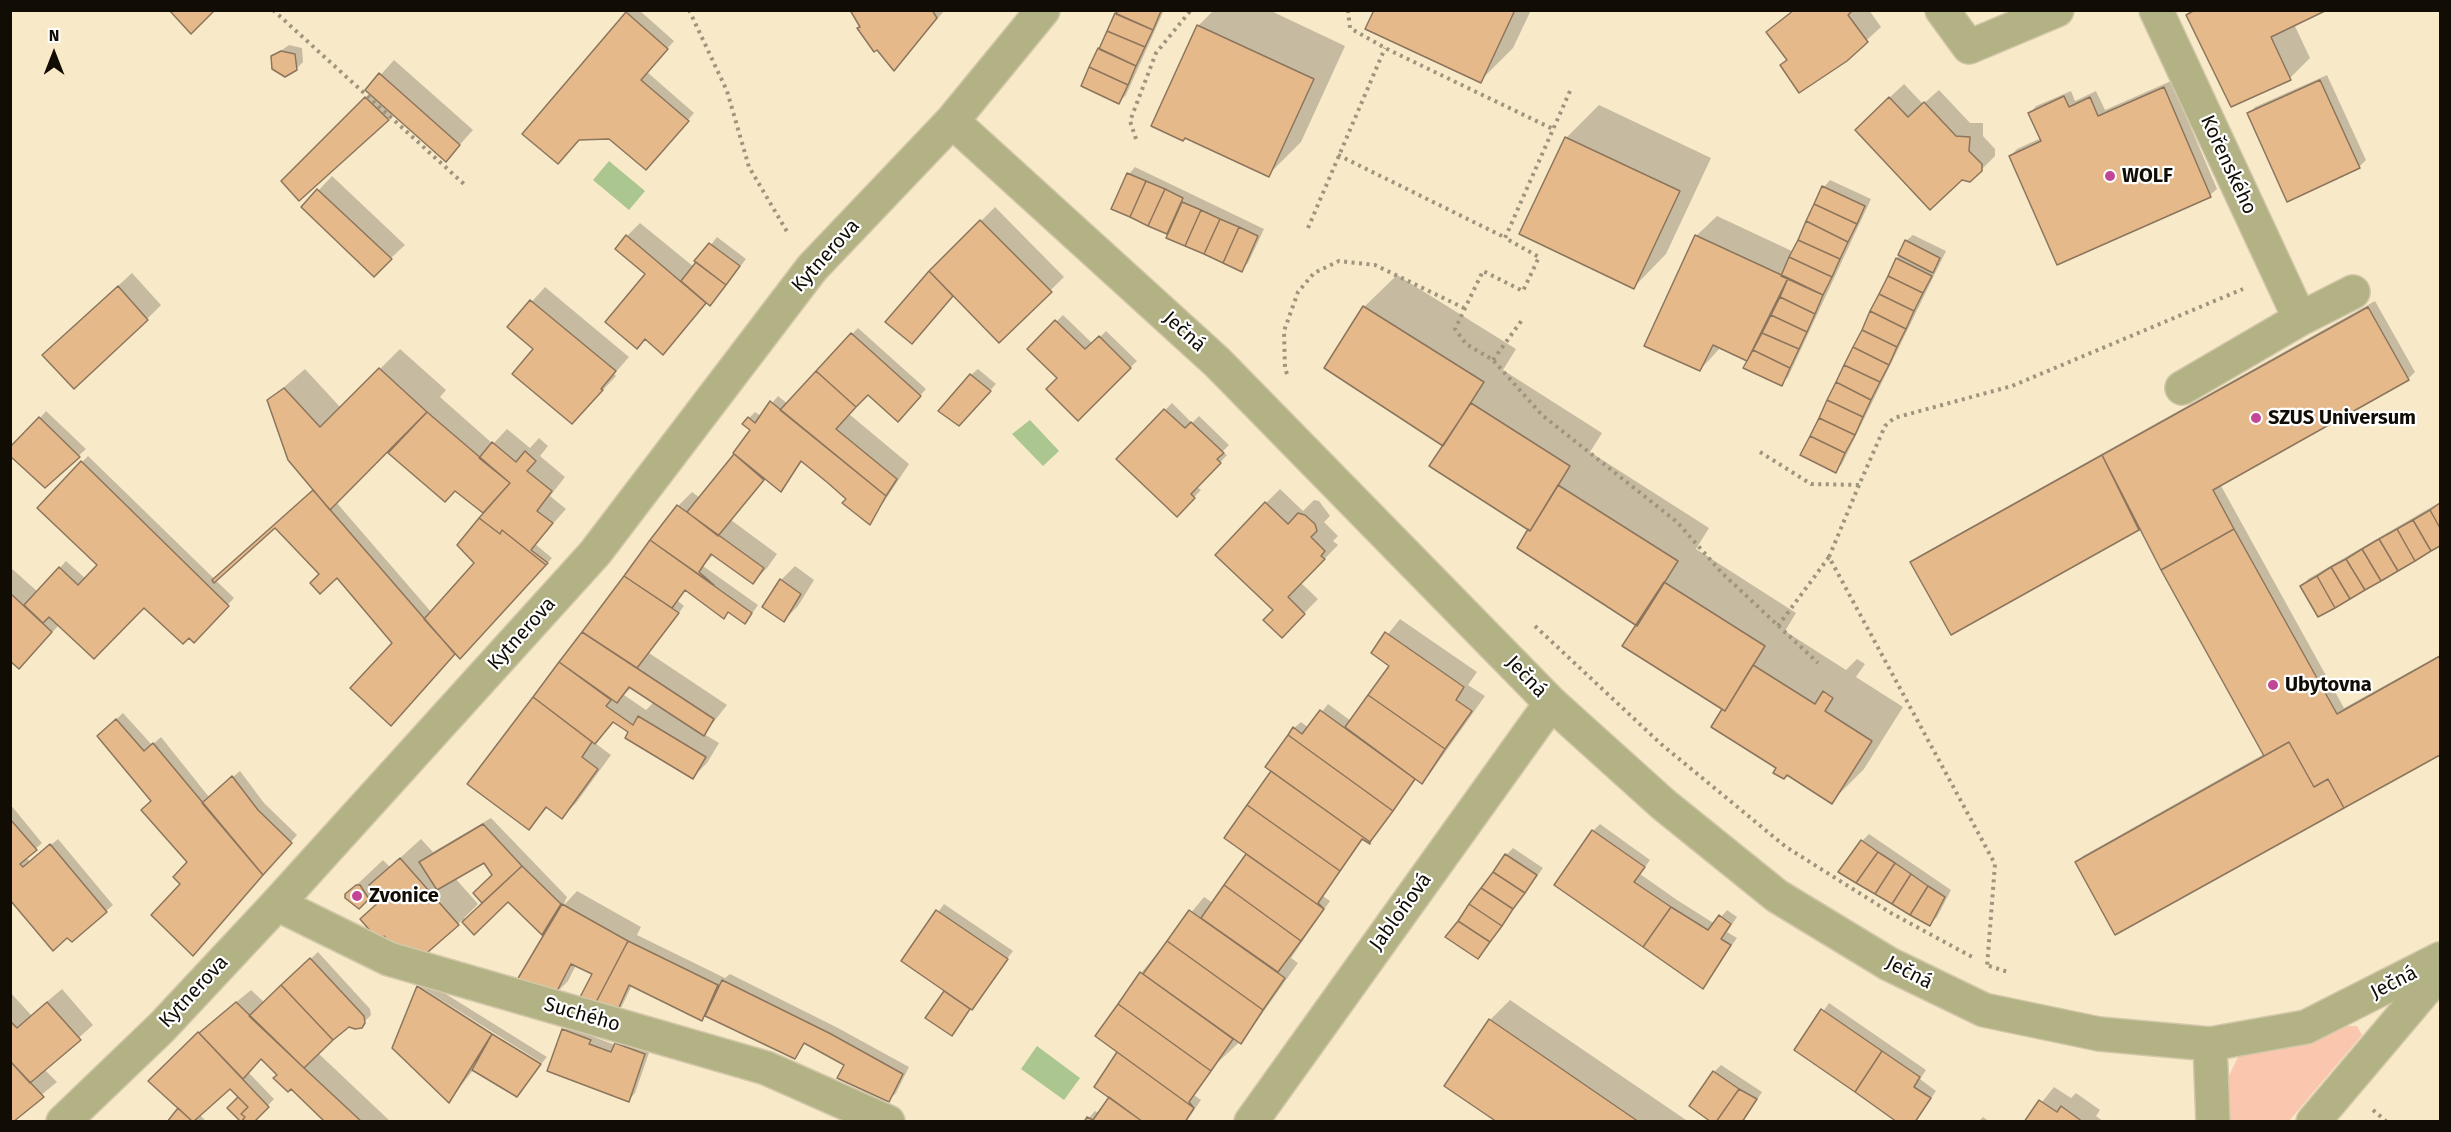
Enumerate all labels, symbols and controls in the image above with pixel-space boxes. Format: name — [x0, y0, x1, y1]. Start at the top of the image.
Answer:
north arrow — [24, 24, 84, 84]
text: N — [49, 26, 59, 45]
street label: Kořenského — [2195, 112, 2261, 218]
place label: WOLF — [2122, 164, 2173, 188]
marker: WOLF — [2103, 169, 2117, 183]
street label: Kytnerova — [787, 214, 865, 298]
street label: Ječná — [1158, 307, 1210, 357]
place label: SZUS Universum — [2268, 406, 2416, 430]
marker: SZUS Universum — [2249, 411, 2263, 425]
street label: Kytnerova — [483, 592, 561, 676]
street label: Ječná — [1500, 651, 1552, 703]
place label: Ubytovna — [2285, 673, 2372, 697]
marker: Ubytovna — [2266, 678, 2280, 692]
street label: Jabloňová — [1365, 869, 1437, 955]
place label: Zvonice — [369, 884, 439, 908]
marker: Zvonice — [350, 889, 364, 903]
street label: Kytnerova — [154, 951, 234, 1033]
street label: Ječná — [1882, 951, 1936, 995]
street label: Ječná — [2367, 961, 2421, 1005]
street label: Suchého — [541, 993, 623, 1037]

